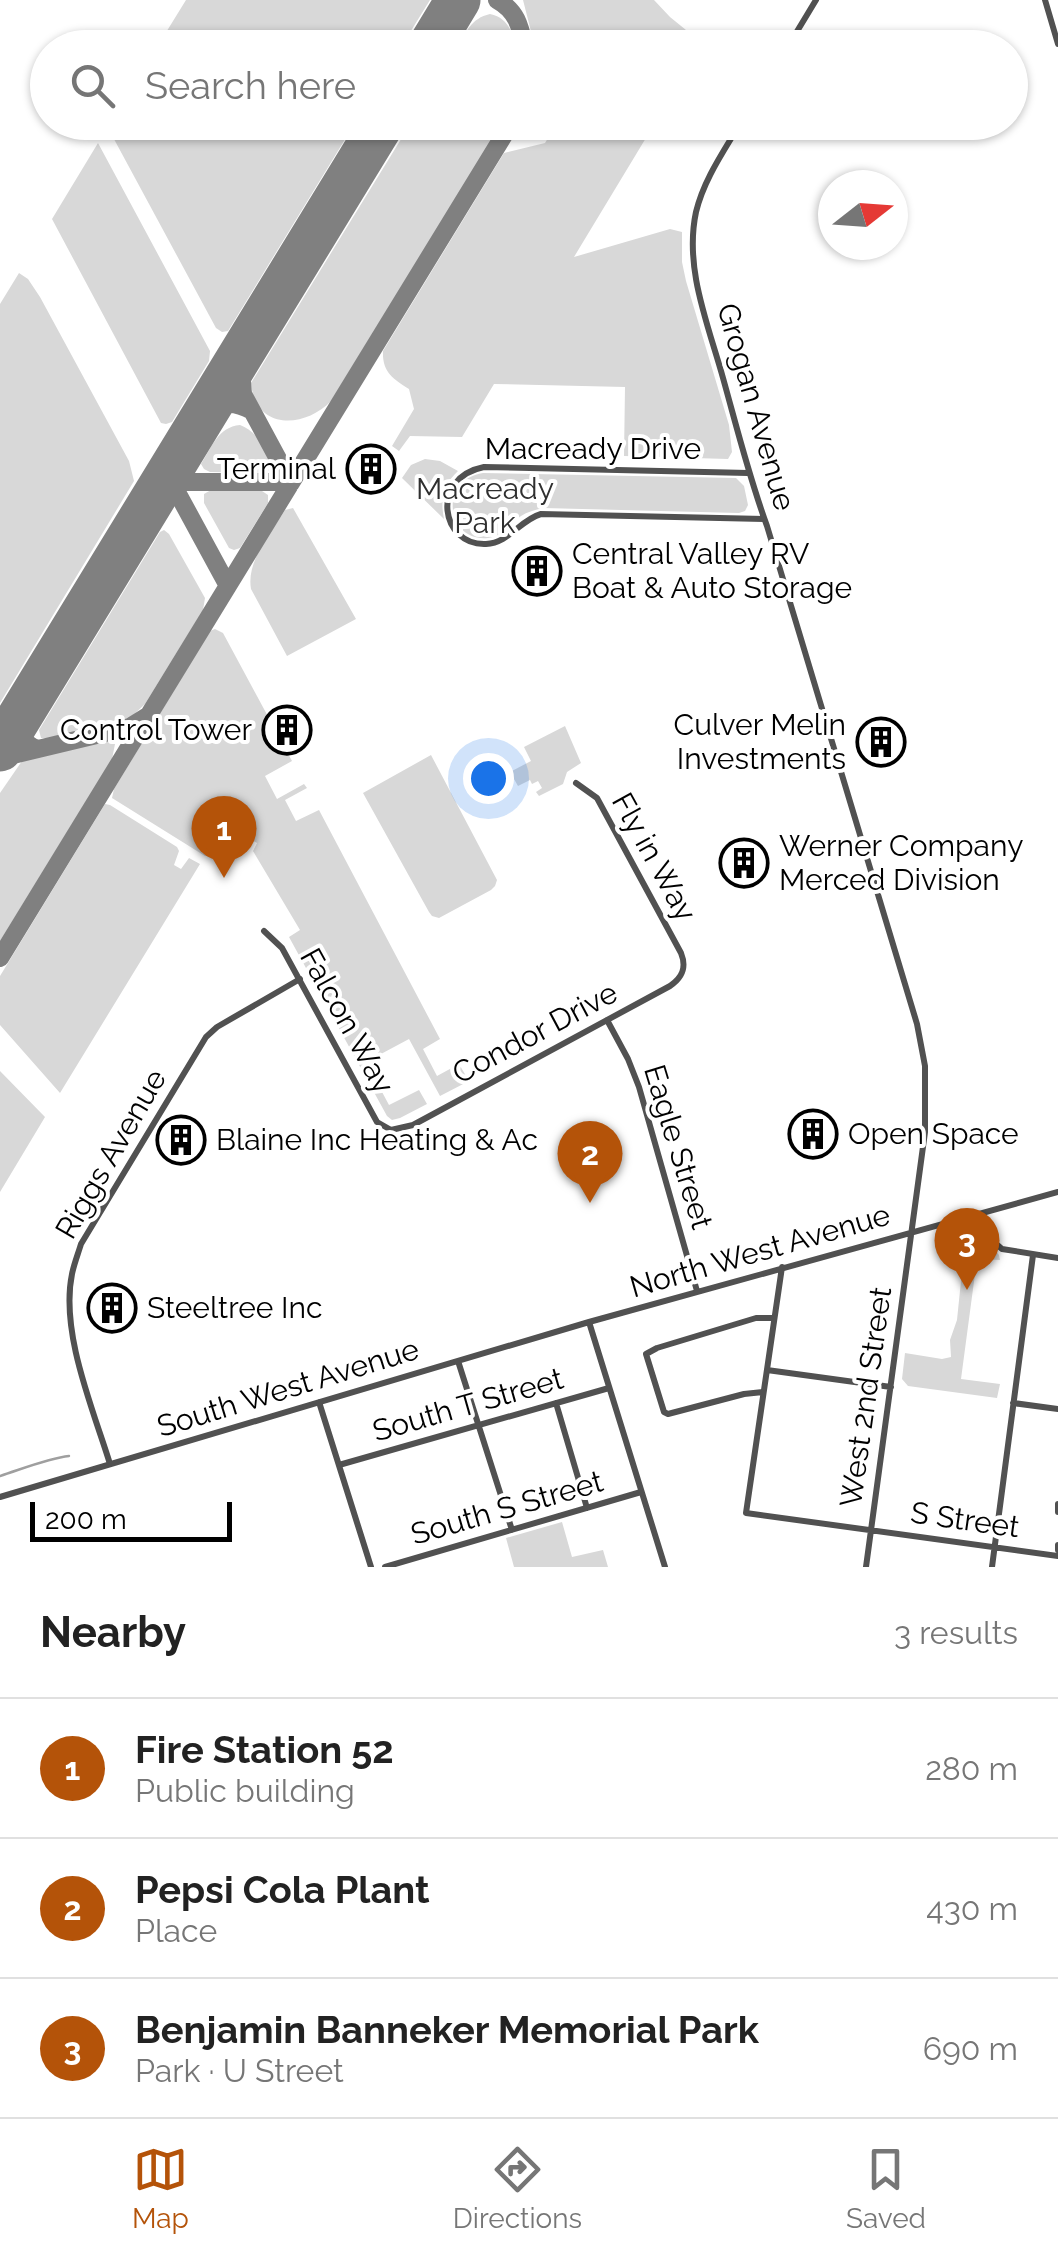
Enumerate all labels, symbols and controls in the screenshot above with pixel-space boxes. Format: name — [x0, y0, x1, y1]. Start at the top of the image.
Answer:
search box — [30, 30, 1028, 140]
icon: search — [65, 58, 120, 113]
text: Search here — [145, 63, 356, 108]
north arrow — [818, 170, 908, 260]
street label: Grogan Avenue — [710, 299, 803, 514]
street label: Macready Drive — [485, 431, 701, 466]
building icon: Terminal — [345, 443, 397, 495]
place label: Terminal — [217, 451, 337, 486]
park label: Macready Park — [416, 471, 554, 540]
place label: Central Valley RV Boat & Auto Storage — [572, 536, 852, 605]
building icon: Central Valley RV Boat & Auto Storage — [511, 545, 563, 597]
building icon: Control Tower — [261, 704, 313, 756]
place label: Culver Melin Investments — [674, 707, 846, 776]
place label: Control Tower — [60, 712, 252, 747]
building icon: Culver Melin Investments — [855, 716, 907, 768]
your location — [463, 753, 514, 804]
street label: Fly in Way — [605, 787, 704, 927]
pin: 1 — [192, 796, 256, 878]
place label: Werner Company Merced Division — [779, 828, 1023, 897]
building icon: Werner Company Merced Division — [718, 837, 770, 889]
street label: Falcon Way — [293, 942, 402, 1099]
street label: Condor Drive — [446, 975, 623, 1091]
street label: Eagle Street — [637, 1061, 720, 1233]
street label: Riggs Avenue — [48, 1063, 173, 1245]
building icon: Open Space — [787, 1108, 839, 1160]
building icon: Blaine Inc Heating & Ac — [155, 1114, 207, 1166]
place label: Open Space — [848, 1116, 1019, 1151]
pin: 2 — [558, 1120, 622, 1203]
place label: Blaine Inc Heating & Ac — [216, 1122, 538, 1157]
street label: North West Avenue — [626, 1197, 894, 1304]
pin: 3 — [934, 1208, 1000, 1290]
building icon: Steeltree Inc — [86, 1282, 138, 1334]
street label: West 2nd Street — [833, 1285, 898, 1509]
place label: Steeltree Inc — [147, 1290, 322, 1325]
street label: South West Avenue — [153, 1331, 423, 1444]
street label: South T Street — [369, 1361, 567, 1448]
street label: South S Street — [407, 1463, 607, 1552]
street label: S Street — [909, 1495, 1021, 1544]
scale bar — [30, 1497, 232, 1542]
text: 200 m — [45, 1503, 127, 1536]
text: Nearby — [40, 1608, 186, 1657]
text: 3 results — [894, 1614, 1018, 1651]
text: Fire Station 52 — [135, 1727, 394, 1772]
text: 1 — [65, 1750, 80, 1787]
text: 280 m — [925, 1750, 1018, 1787]
text: Public building — [135, 1772, 355, 1809]
text: Pepsi Cola Plant — [135, 1867, 430, 1912]
text: 2 — [63, 1890, 82, 1927]
text: 430 m — [926, 1890, 1018, 1927]
text: Place — [135, 1912, 217, 1949]
text: Benjamin Banneker Memorial Park — [135, 2007, 759, 2052]
text: 3 — [64, 2030, 81, 2067]
text: 690 m — [923, 2030, 1018, 2067]
text: Park · U Street — [135, 2052, 344, 2089]
tab: Map — [132, 2142, 189, 2235]
tab: Directions — [453, 2142, 582, 2235]
tab: Saved — [846, 2142, 926, 2235]

